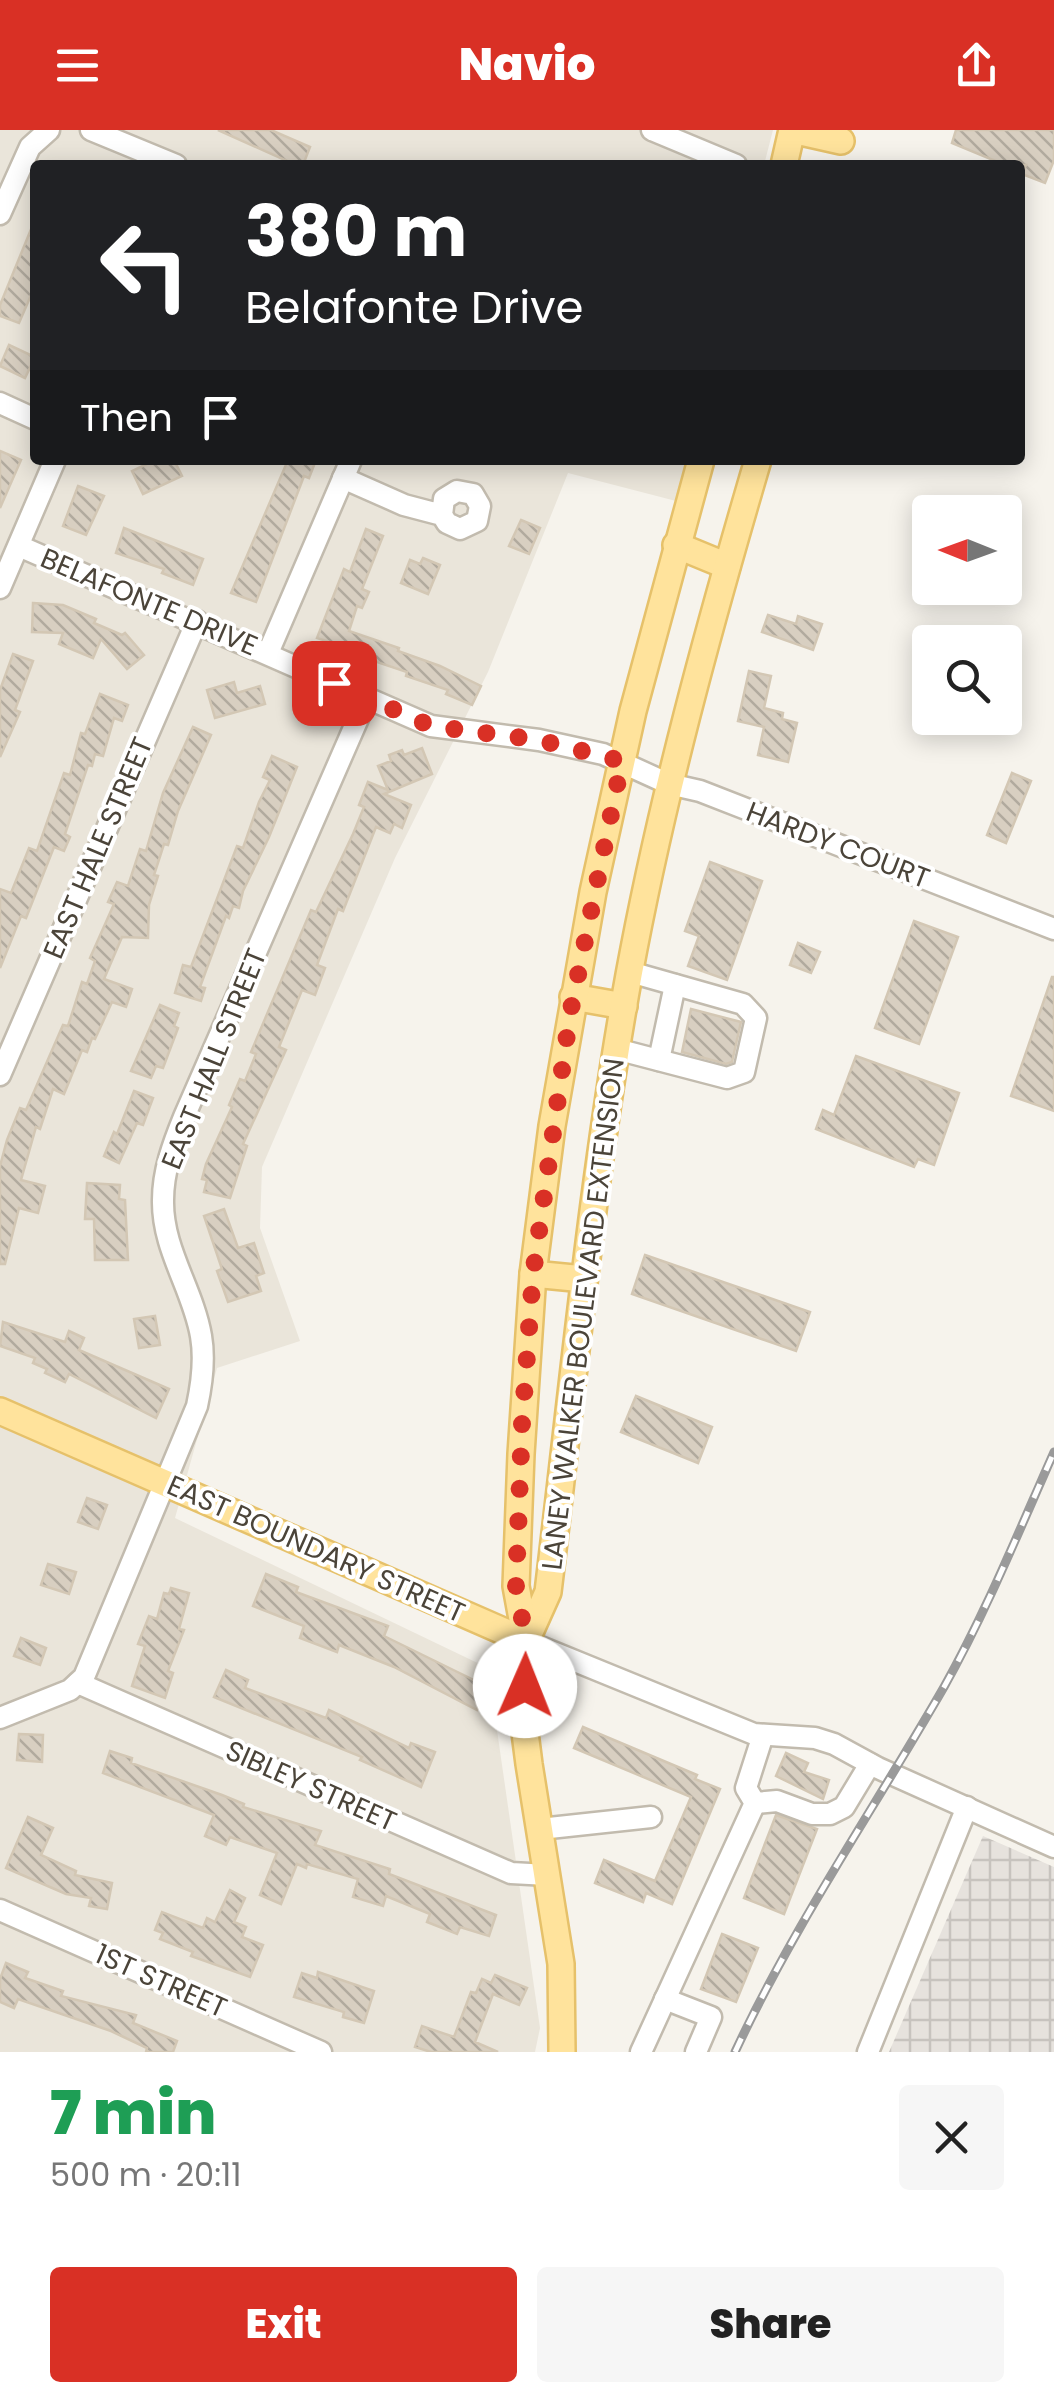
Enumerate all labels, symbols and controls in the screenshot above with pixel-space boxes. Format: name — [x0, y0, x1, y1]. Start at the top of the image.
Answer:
text: Navio — [459, 33, 595, 96]
icon: menu — [50, 38, 105, 93]
icon: share — [949, 38, 1004, 93]
text: 380 m — [245, 182, 467, 281]
icon: left — [80, 200, 210, 330]
text: Belafonte Drive — [245, 276, 584, 339]
icon: arrive — [193, 390, 248, 445]
text: Then — [80, 391, 173, 444]
north arrow — [912, 495, 1022, 605]
map controls — [912, 495, 1022, 735]
street label: BELAFONTE DRIVE — [34, 539, 264, 665]
button: search — [912, 625, 1022, 735]
pin — [292, 641, 377, 726]
icon: arrive — [307, 656, 362, 711]
street label: EAST HALE STREET — [34, 731, 162, 965]
street label: HARDY COURT — [741, 792, 935, 898]
street label: EAST HALL STREET — [152, 943, 276, 1175]
street label: LANEY WALKER BOULEVARD EXTENSION — [532, 1056, 634, 1572]
street label: EAST BOUNDARY STREET — [161, 1466, 471, 1632]
position arrow — [473, 1634, 577, 1738]
street label: SIBLEY STREET — [219, 1731, 403, 1841]
street label: 1ST STREET — [89, 1935, 233, 2027]
text: 7 min — [50, 2071, 217, 2155]
button: close — [899, 2085, 1004, 2190]
text: 500 m · 20:11 — [50, 2152, 241, 2197]
button: Exit — [50, 2267, 517, 2382]
button: Share — [537, 2267, 1004, 2382]

